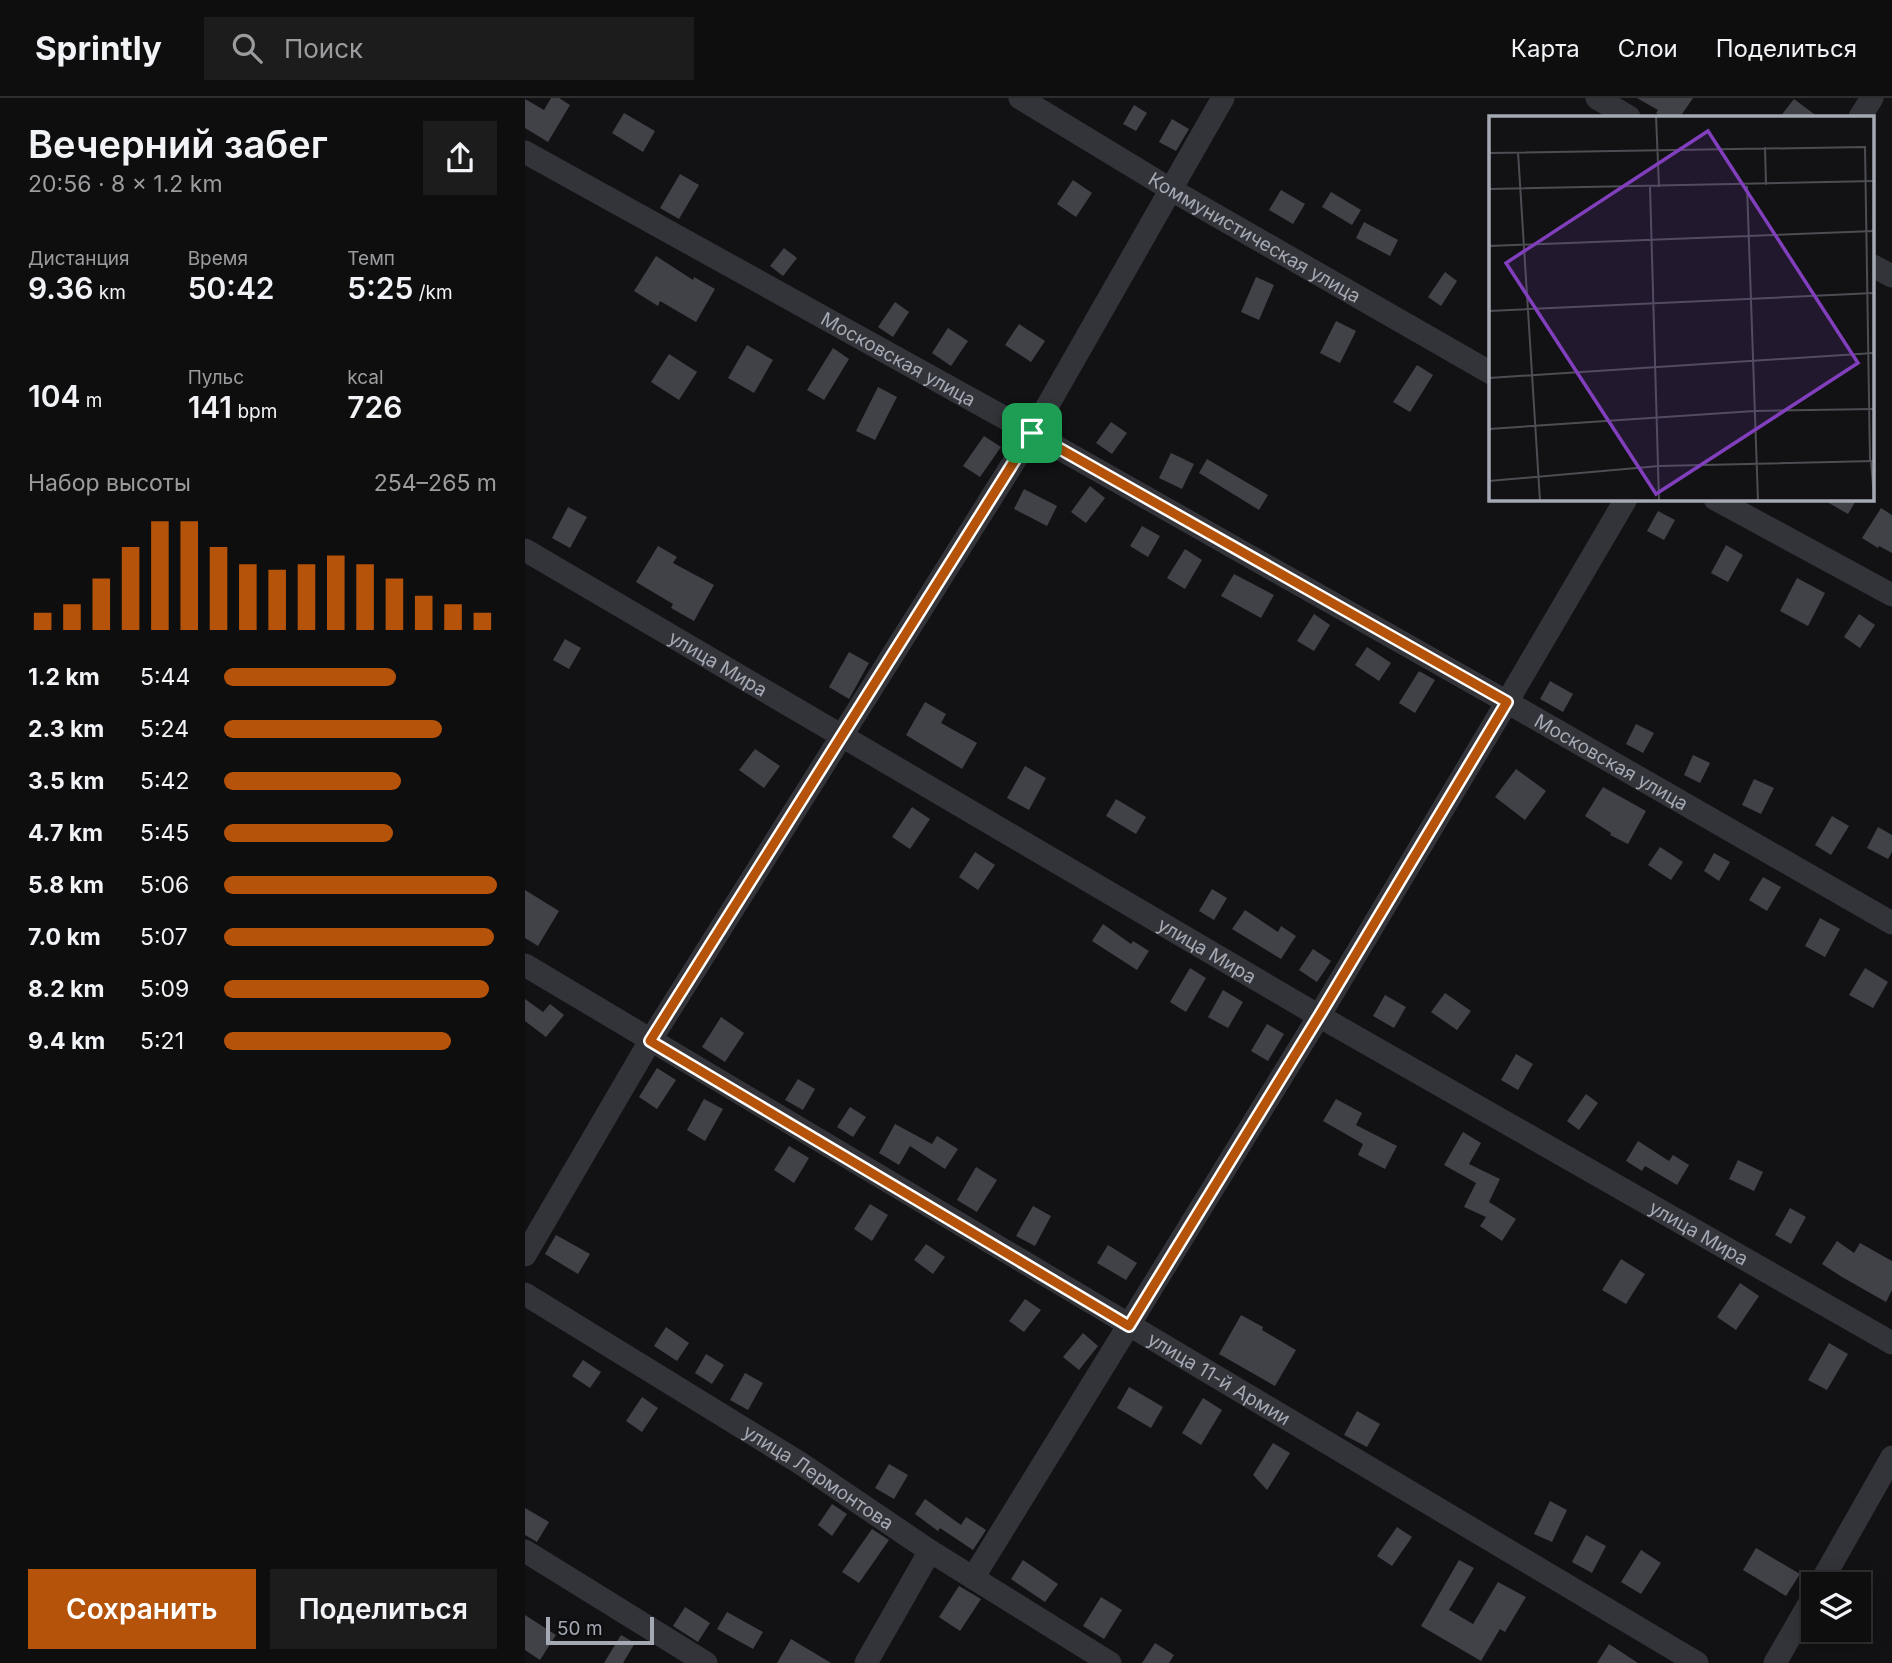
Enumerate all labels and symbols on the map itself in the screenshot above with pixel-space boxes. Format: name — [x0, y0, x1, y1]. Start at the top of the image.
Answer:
inset map — [1489, 116, 1875, 500]
street label: Коммунистическая улица — [1144, 167, 1365, 307]
street label: Московская улица — [817, 307, 980, 411]
pin — [1002, 403, 1062, 463]
street label: улица Мира — [665, 626, 772, 701]
street label: Московская улица — [1531, 709, 1692, 815]
street label: улица Мира — [1154, 913, 1261, 988]
street label: улица Мира — [1645, 1195, 1752, 1270]
street label: улица 11-й Армии — [1144, 1327, 1295, 1430]
street label: улица Лермонтова — [739, 1420, 898, 1535]
scale bar — [546, 1614, 655, 1646]

